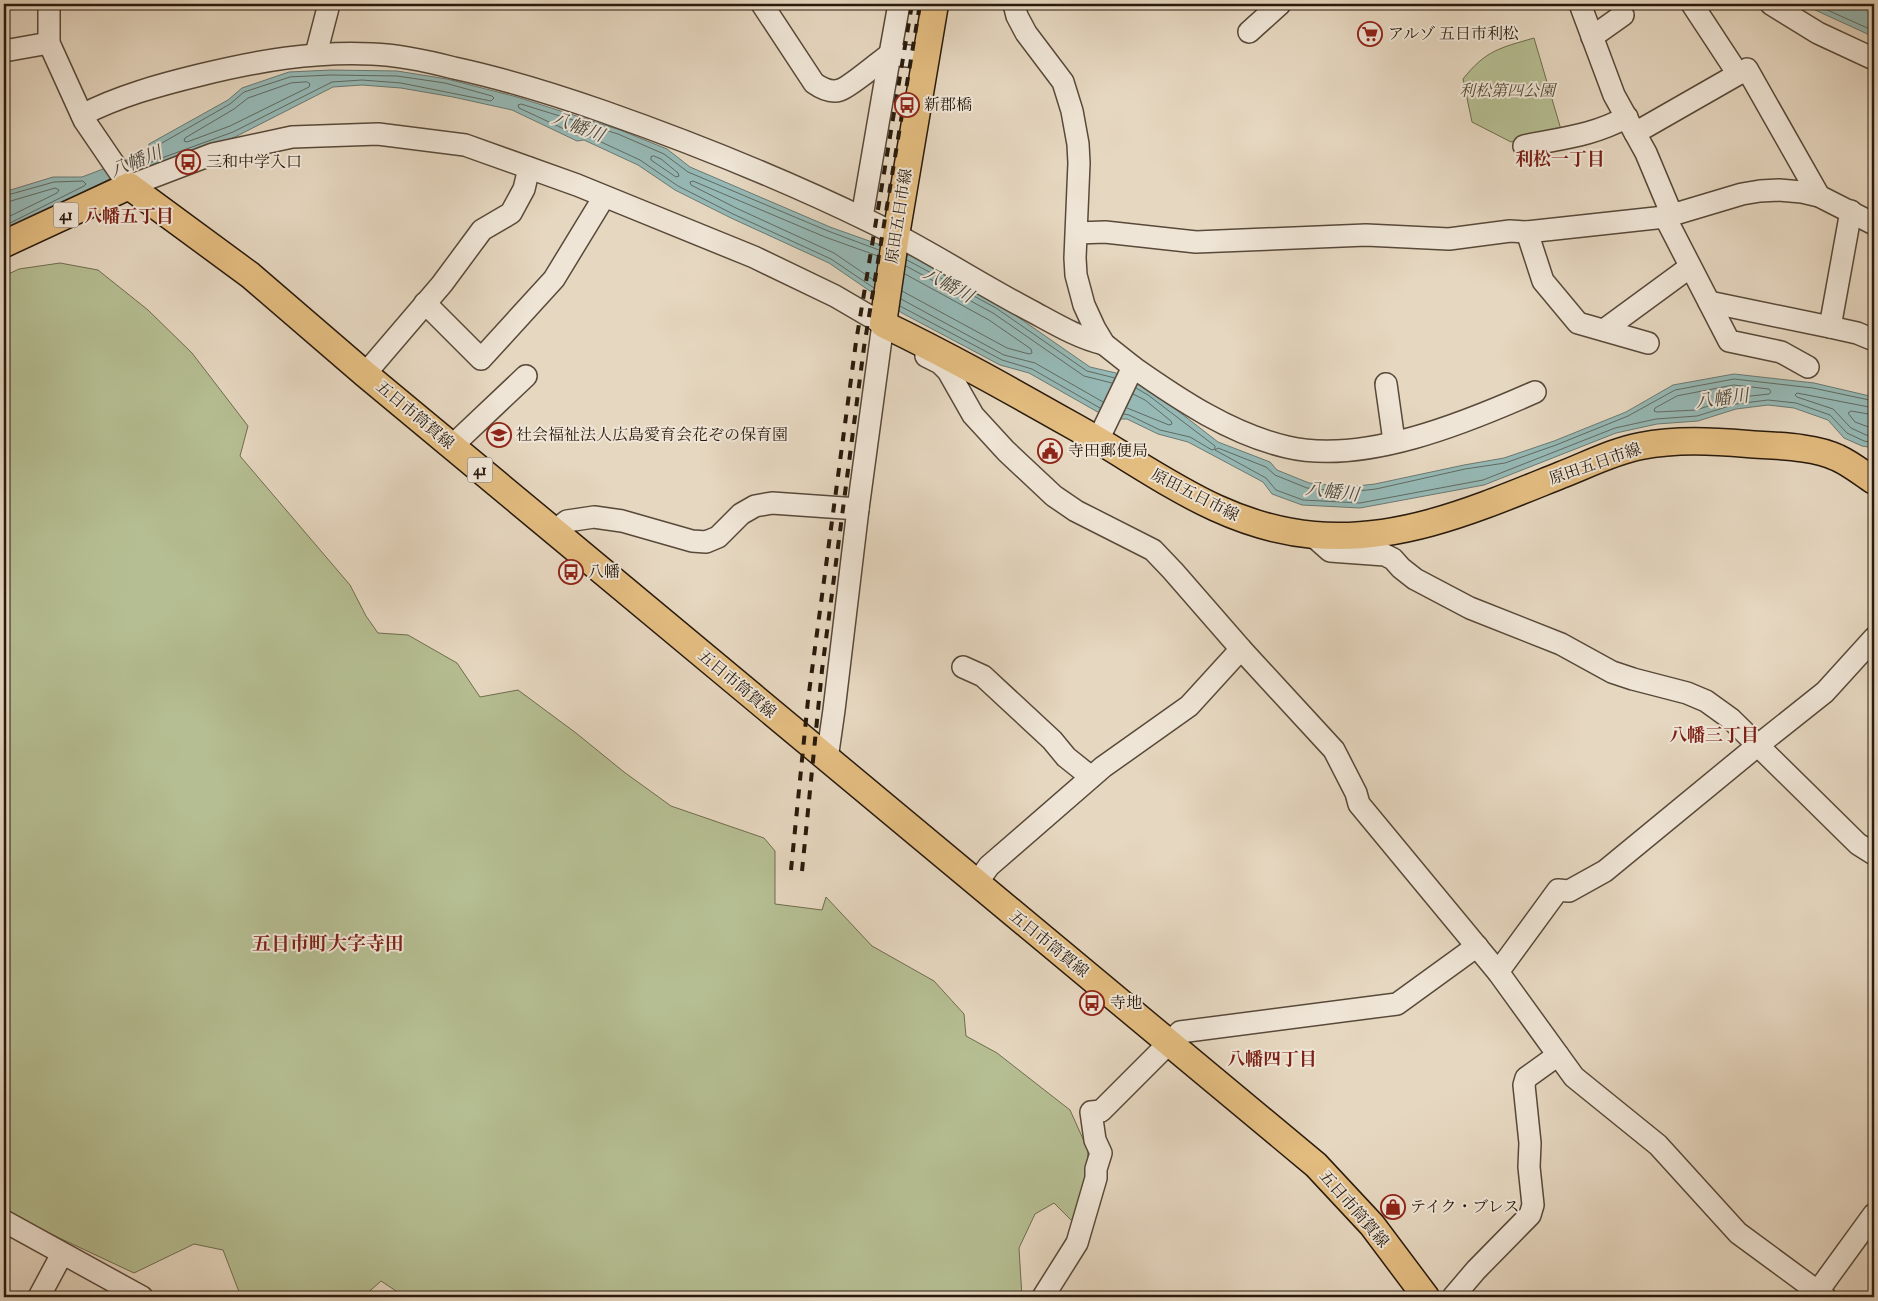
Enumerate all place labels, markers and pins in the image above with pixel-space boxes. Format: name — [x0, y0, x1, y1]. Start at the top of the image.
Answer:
supermarket icon: アルゾ 五日市利松 — [1357, 21, 1383, 47]
place label: アルゾ 五日市利松 — [1388, 24, 1519, 44]
bus stop icon: 新郡橋 — [894, 92, 920, 118]
place label: 新郡橋 — [924, 95, 972, 115]
bus stop icon: 三和中学入口 — [175, 149, 201, 175]
place label: 三和中学入口 — [206, 152, 302, 172]
school or university icon: 社会福祉法人広島愛育会花ぞの保育園 — [486, 422, 512, 448]
place label: 社会福祉法人広島愛育会花ぞの保育園 — [516, 425, 788, 445]
public building icon: 寺田郵便局 — [1037, 438, 1063, 464]
place label: 寺田郵便局 — [1068, 441, 1148, 461]
bus stop icon: 八幡 — [558, 559, 584, 585]
place label: 八幡 — [588, 562, 620, 582]
bus stop icon: 寺地 — [1079, 990, 1105, 1016]
place label: 寺地 — [1110, 993, 1142, 1013]
shop icon: テイク・ブレス — [1380, 1194, 1406, 1220]
place label: テイク・ブレス — [1410, 1197, 1519, 1217]

